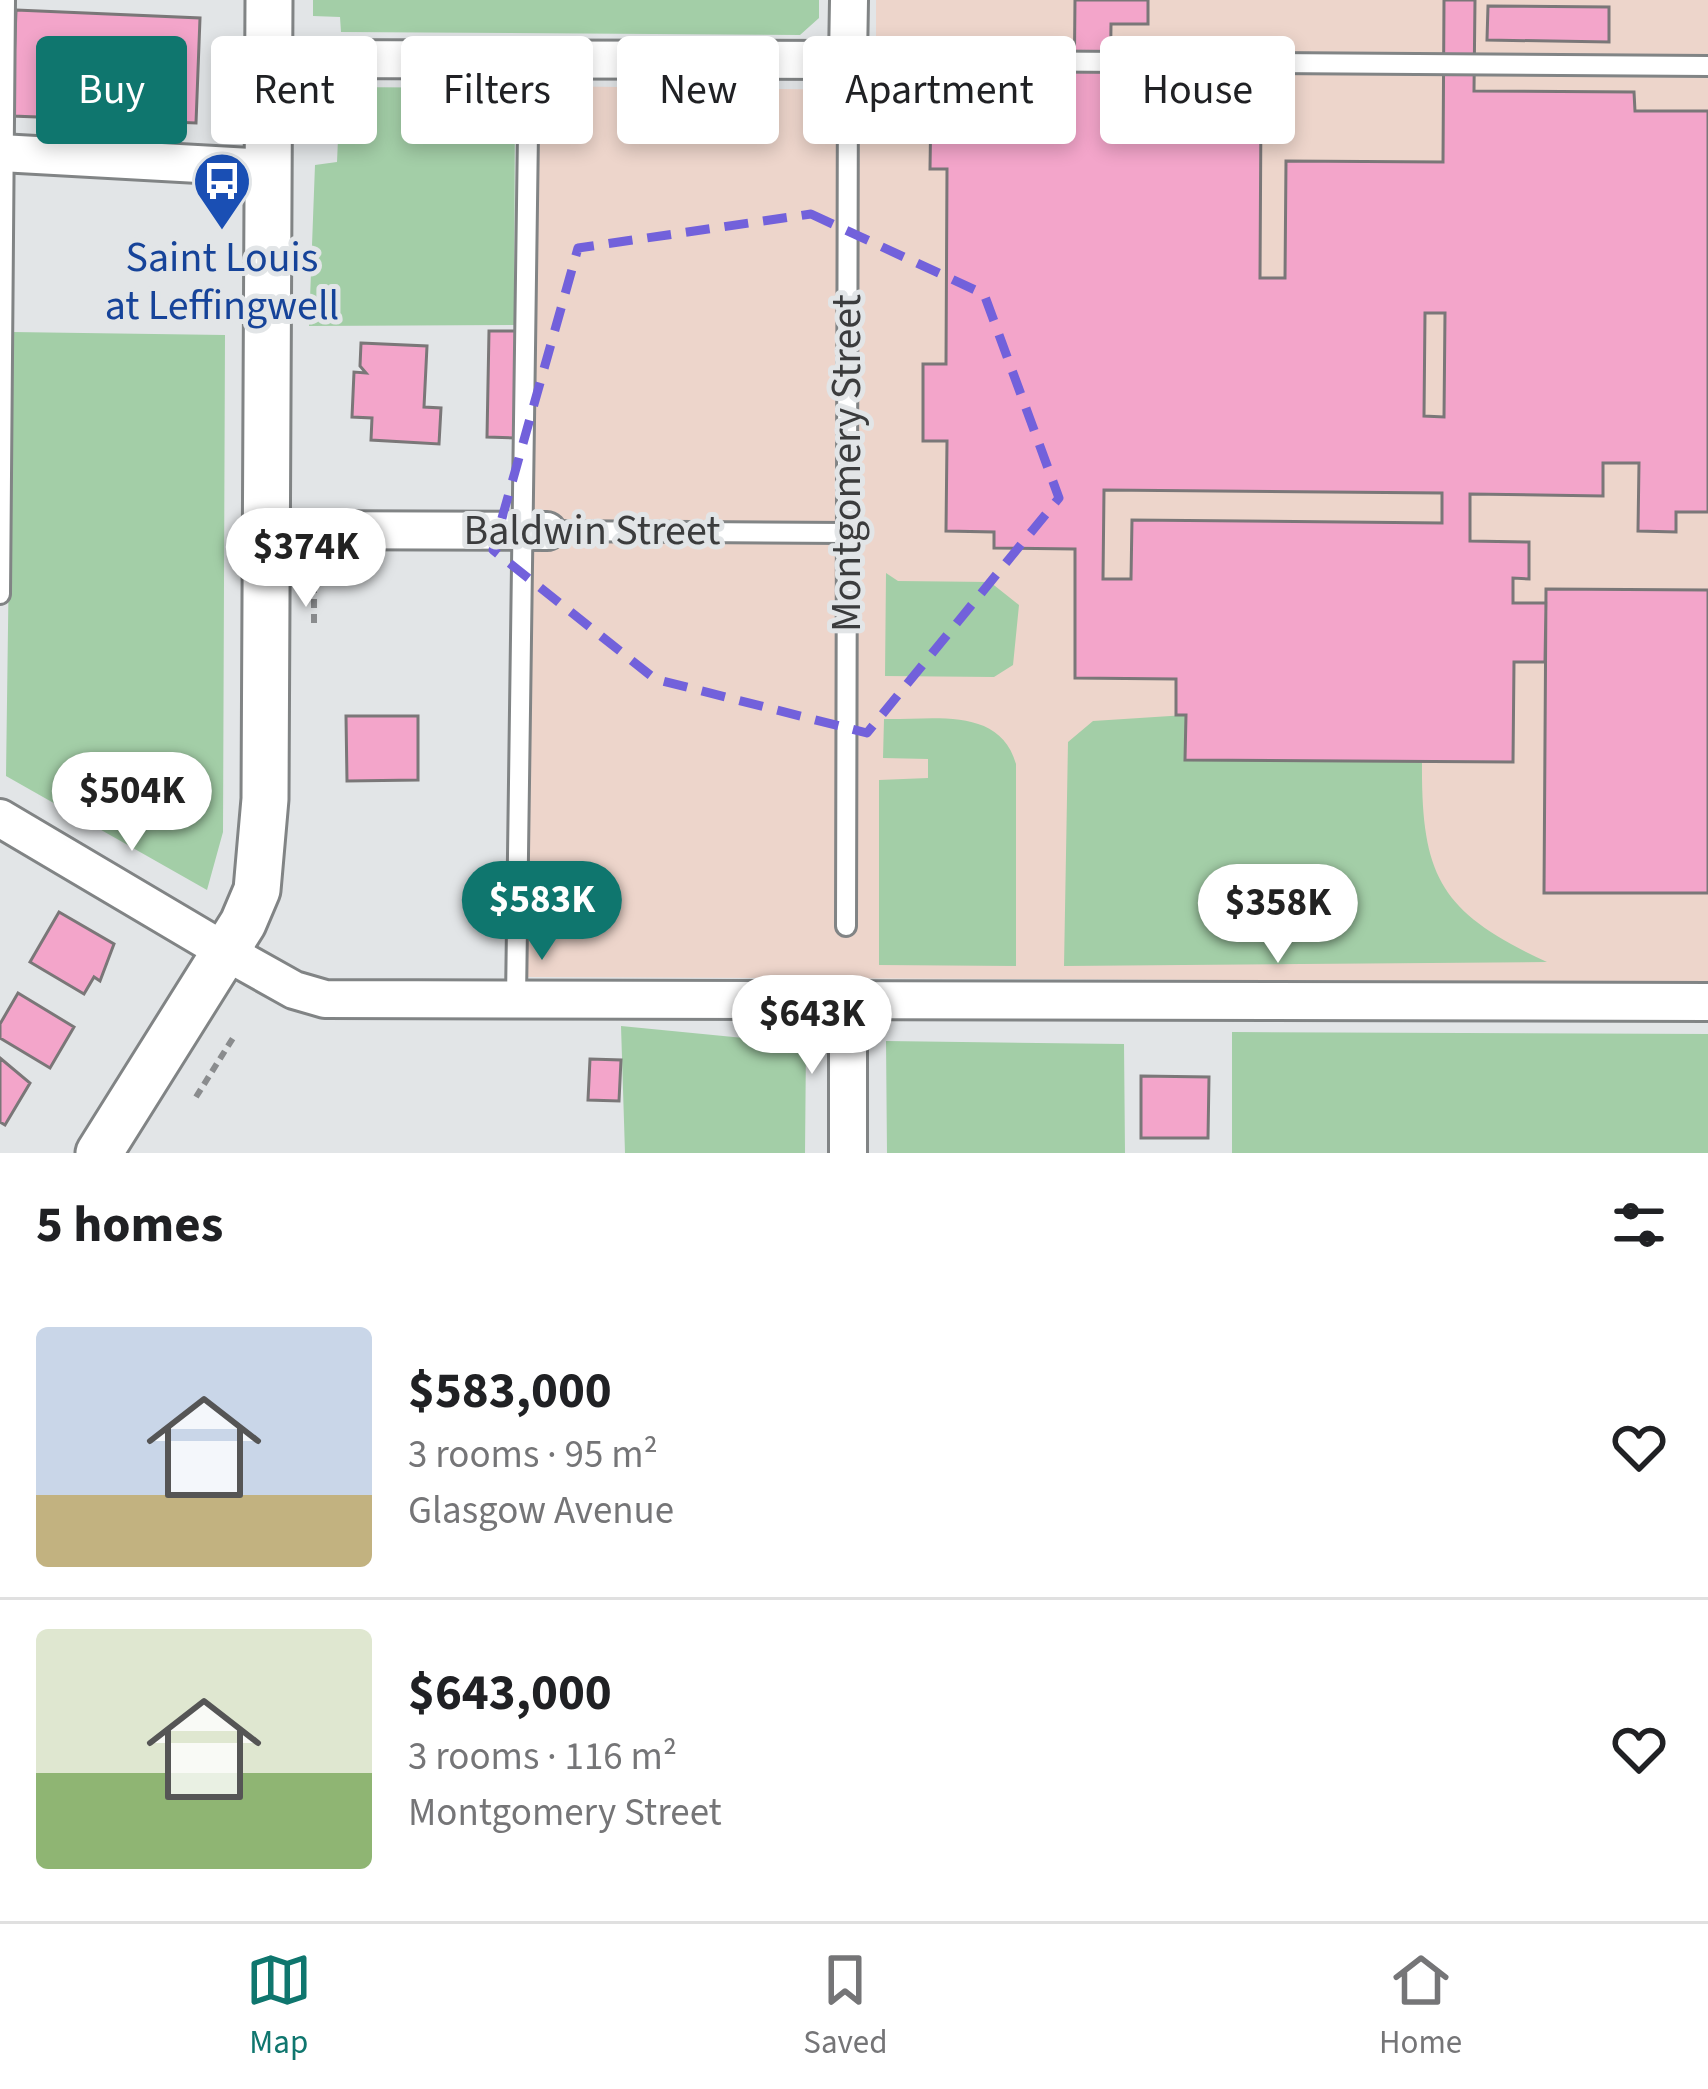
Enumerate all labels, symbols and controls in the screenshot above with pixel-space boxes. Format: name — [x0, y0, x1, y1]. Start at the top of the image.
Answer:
chip: Buy — [36, 36, 187, 144]
chip: Rent — [211, 36, 377, 144]
chip: Filters — [401, 36, 593, 144]
chip: New — [617, 36, 779, 144]
chip: Apartment — [803, 36, 1076, 144]
chip: House — [1100, 36, 1295, 144]
bus stop icon: Saint Louis at Leffingwell — [191, 150, 253, 232]
place label: Saint Louis at Leffingwell — [105, 228, 339, 336]
street label: Montgomery Street — [817, 294, 877, 632]
street label: Baldwin Street — [463, 501, 721, 561]
pin: $374K — [222, 508, 390, 610]
text: $374K — [253, 519, 359, 575]
pin: $504K — [48, 752, 216, 854]
text: $504K — [79, 763, 185, 819]
pin: $583K — [458, 861, 626, 963]
pin: $358K — [1194, 864, 1362, 966]
text: $583K — [489, 872, 595, 928]
text: $358K — [1225, 875, 1331, 931]
pin: $643K — [728, 975, 896, 1077]
text: $643K — [759, 986, 865, 1042]
text: 5 homes — [36, 1189, 223, 1261]
icon: filters — [1606, 1192, 1672, 1258]
text: $583,000 — [408, 1355, 612, 1427]
icon: home — [132, 1375, 276, 1519]
icon: heart — [1606, 1414, 1672, 1480]
text: 3 rooms · 95 m² — [408, 1427, 658, 1483]
text: Glasgow Avenue — [408, 1483, 674, 1539]
text: $643,000 — [408, 1657, 612, 1729]
icon: home — [132, 1677, 276, 1821]
icon: heart — [1606, 1716, 1672, 1782]
text: 3 rooms · 116 m² — [408, 1729, 677, 1785]
text: Montgomery Street — [408, 1785, 722, 1841]
tab: Map — [246, 1947, 312, 2066]
tab: Saved — [803, 1947, 888, 2066]
tab: Home — [1379, 1947, 1462, 2066]

